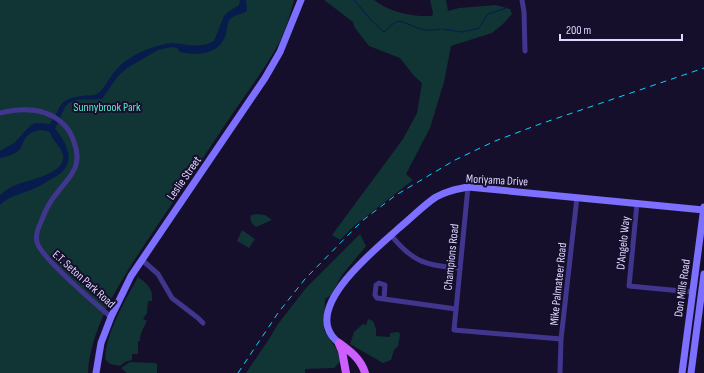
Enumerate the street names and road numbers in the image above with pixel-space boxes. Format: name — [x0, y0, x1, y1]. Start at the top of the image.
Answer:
street label: Leslie Street — [164, 153, 205, 203]
street label: Moriyama Drive — [466, 171, 529, 190]
street label: D'Angelo Way — [613, 215, 634, 271]
street label: Champions Road — [441, 223, 462, 291]
street label: Mike Palmateer Road — [547, 242, 570, 326]
street label: E.T. Seton Park Road — [49, 247, 118, 311]
street label: Don Mills Road — [671, 258, 694, 318]

